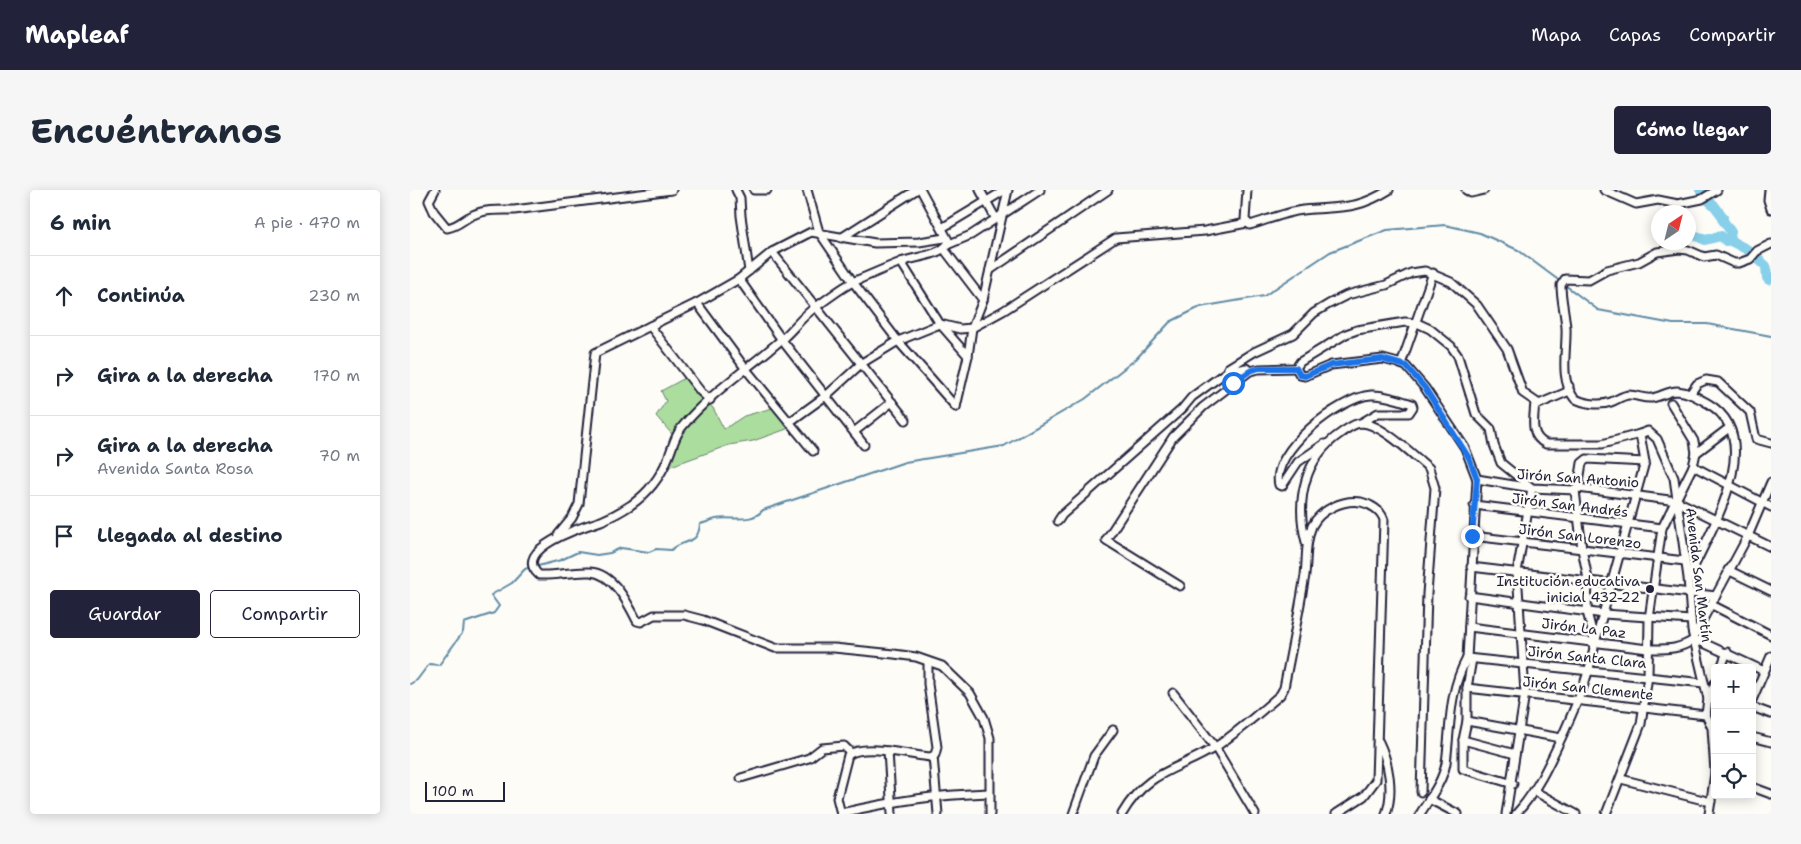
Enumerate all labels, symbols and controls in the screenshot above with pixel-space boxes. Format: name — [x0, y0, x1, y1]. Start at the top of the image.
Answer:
text: Mapleaf — [25, 19, 129, 51]
text: Mapa — [1531, 23, 1581, 47]
text: Capas — [1609, 23, 1661, 47]
text: Compartir — [1689, 23, 1776, 47]
button: Cómo llegar — [1614, 106, 1771, 154]
text: Encuéntranos — [30, 107, 282, 154]
north arrow — [1651, 205, 1696, 250]
text: 6 min — [50, 209, 111, 237]
text: A pie · 470 m — [254, 212, 360, 233]
icon: ahead — [50, 282, 78, 310]
text: Continúa — [97, 283, 185, 308]
text: 230 m — [308, 285, 360, 306]
icon: right — [50, 362, 78, 390]
text: Gira a la derecha — [97, 363, 273, 388]
text: 170 m — [313, 365, 360, 386]
route start — [1222, 372, 1245, 395]
text: Gira a la derecha — [97, 433, 273, 458]
icon: right — [50, 442, 78, 470]
text: 70 m — [319, 445, 360, 466]
text: Avenida Santa Rosa — [97, 458, 253, 479]
street label: Jirón San Antonio — [1516, 465, 1640, 491]
street label: Jirón San Andrés — [1511, 489, 1629, 521]
street label: Avenida San Martín — [1682, 507, 1716, 644]
street label: Jirón San Lorenzo — [1518, 520, 1642, 552]
icon: arrive — [50, 522, 78, 550]
text: Llegada al destino — [97, 523, 283, 548]
route end — [1461, 525, 1484, 548]
place label: Institución educativa inicial 432-22 — [1496, 572, 1640, 606]
marker: Institución educativa inicial 432-22 — [1644, 583, 1656, 595]
button: Guardar — [50, 590, 200, 638]
button: Compartir — [210, 590, 360, 638]
street label: Jirón La Paz — [1541, 614, 1627, 642]
street label: Jirón Santa Clara — [1527, 642, 1648, 672]
map controls — [1711, 664, 1756, 799]
button: + — [1711, 664, 1756, 709]
street label: Jirón San Clemente — [1522, 672, 1654, 704]
button: − — [1711, 709, 1756, 754]
button: locate — [1711, 754, 1756, 799]
scale bar — [425, 779, 505, 802]
text: 100 m — [432, 782, 474, 800]

